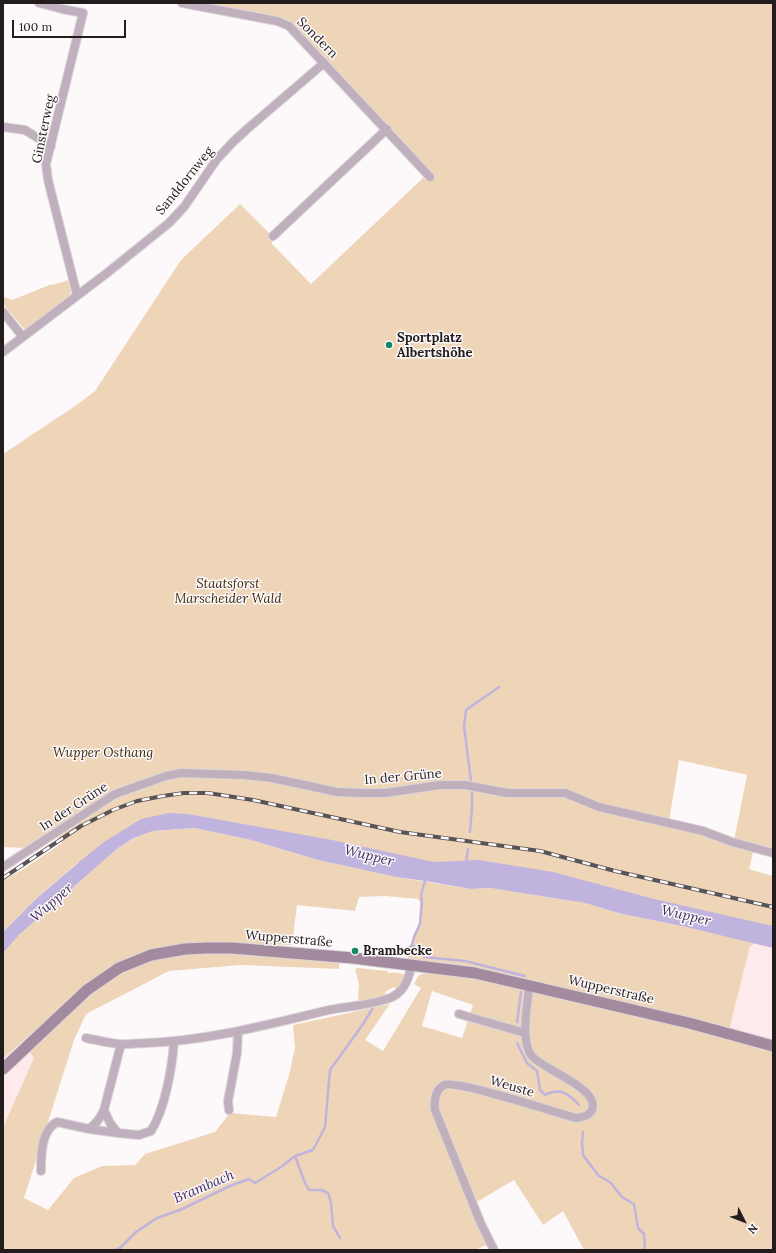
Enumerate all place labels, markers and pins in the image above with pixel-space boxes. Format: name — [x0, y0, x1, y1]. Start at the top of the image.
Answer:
place label: Sportplatz Albertshöhe — [397, 330, 473, 361]
marker: Sportplatz Albertshöhe — [384, 340, 394, 350]
place label: Brambecke — [363, 943, 432, 959]
marker: Brambecke — [350, 946, 360, 956]

